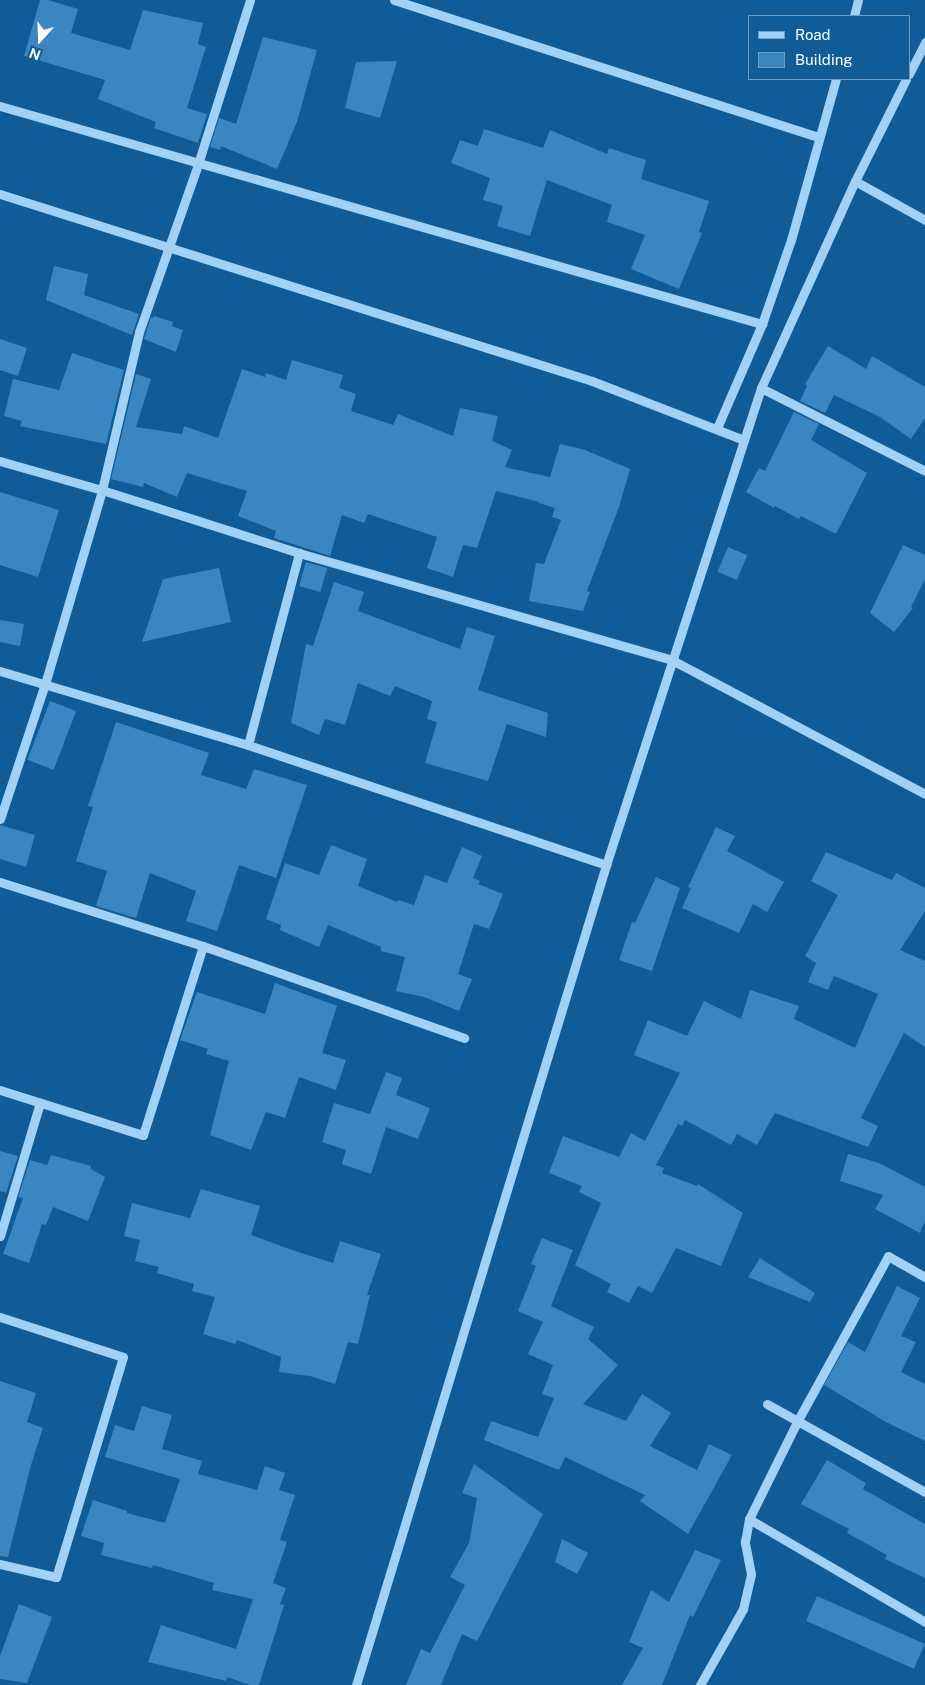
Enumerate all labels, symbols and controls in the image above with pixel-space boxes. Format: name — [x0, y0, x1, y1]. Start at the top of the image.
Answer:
north arrow — [15, 15, 65, 65]
legend — [748, 15, 910, 80]
text: Road — [795, 26, 831, 43]
text: N — [27, 45, 43, 63]
text: Building — [795, 51, 853, 68]

